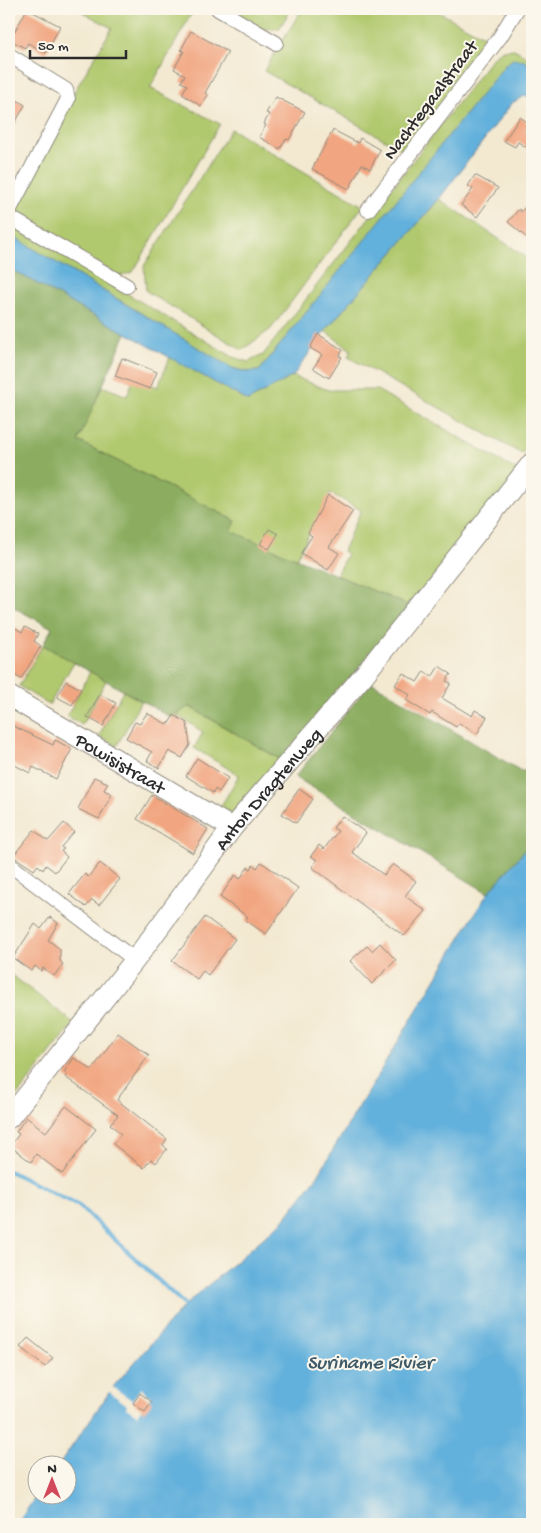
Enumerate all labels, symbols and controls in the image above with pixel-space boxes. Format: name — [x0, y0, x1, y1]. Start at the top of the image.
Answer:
scale bar — [30, 28, 126, 60]
street label: Nachtegaalstraat — [379, 35, 486, 165]
text: 50 m — [38, 38, 69, 56]
street label: Anton Dragtenweg — [211, 724, 328, 856]
street label: Powisistraat — [69, 729, 170, 802]
water label: Suriname Rivier — [307, 1353, 437, 1376]
north arrow — [28, 1456, 78, 1506]
text: N — [47, 1461, 57, 1478]

